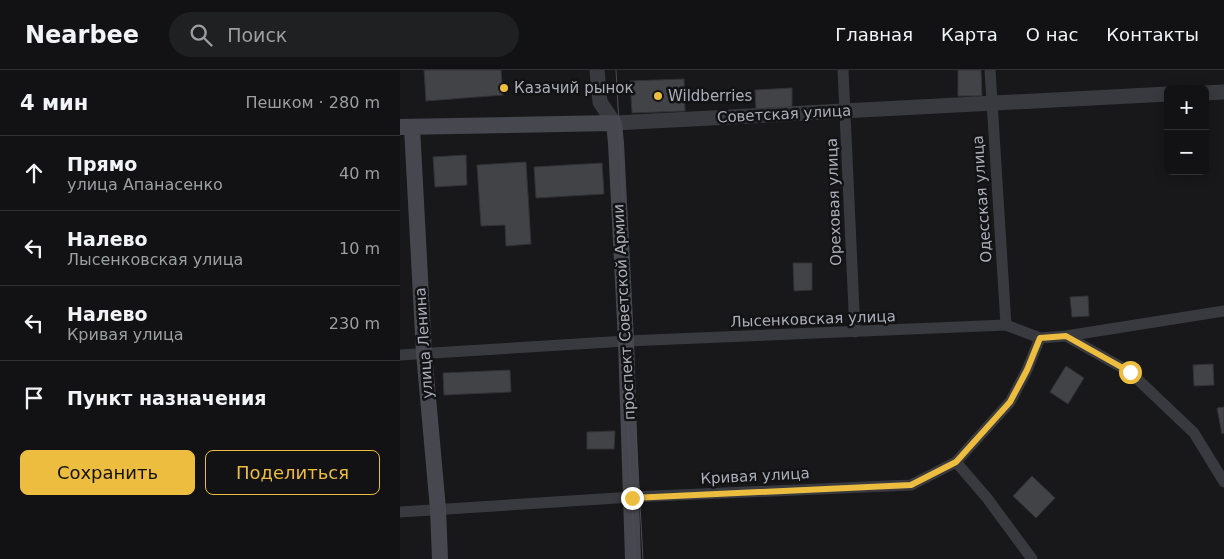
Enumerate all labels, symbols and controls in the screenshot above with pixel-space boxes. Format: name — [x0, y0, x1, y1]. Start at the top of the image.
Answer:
search box — [169, 12, 519, 57]
text: Nearbee — [25, 21, 139, 49]
icon: search — [187, 21, 215, 49]
text: Поиск — [227, 24, 287, 46]
text: Главная — [835, 24, 913, 45]
text: Карта — [941, 24, 998, 45]
text: О нас — [1026, 24, 1078, 45]
text: Контакты — [1106, 24, 1199, 45]
place label: Казачий рынок — [514, 79, 634, 97]
marker: Казачий рынок — [498, 82, 510, 94]
map controls — [1164, 85, 1209, 175]
button: + — [1164, 85, 1209, 130]
place label: Wildberries — [668, 87, 753, 105]
marker: Wildberries — [652, 90, 664, 102]
text: 4 мин — [20, 91, 88, 115]
text: Пешком · 280 m — [245, 93, 380, 112]
street label: Советская улица — [716, 101, 852, 127]
button: − — [1164, 130, 1209, 175]
street label: Одесская улица — [969, 135, 995, 263]
street label: Ореховая улица — [823, 138, 845, 266]
text: Прямо — [67, 153, 137, 175]
icon: ahead — [20, 159, 48, 187]
text: 40 m — [339, 164, 380, 183]
text: улица Апанасенко — [67, 175, 223, 194]
street label: проспект Советской Армии — [609, 203, 639, 421]
text: Налево — [67, 228, 148, 250]
icon: left — [20, 234, 48, 262]
text: 10 m — [339, 239, 380, 258]
text: Лысенковская улица — [67, 250, 243, 269]
street label: улица Ленина — [411, 287, 437, 399]
text: Налево — [67, 303, 148, 325]
street label: Лысенковская улица — [730, 307, 896, 331]
icon: left — [20, 309, 48, 337]
text: 230 m — [329, 314, 380, 333]
text: Кривая улица — [67, 325, 184, 344]
route start — [1119, 361, 1142, 384]
icon: arrive — [20, 384, 48, 412]
text: Пункт назначения — [67, 387, 266, 409]
button: Сохранить — [20, 450, 195, 495]
button: Поделиться — [205, 450, 380, 495]
street label: Кривая улица — [700, 464, 810, 488]
route end — [621, 487, 644, 510]

